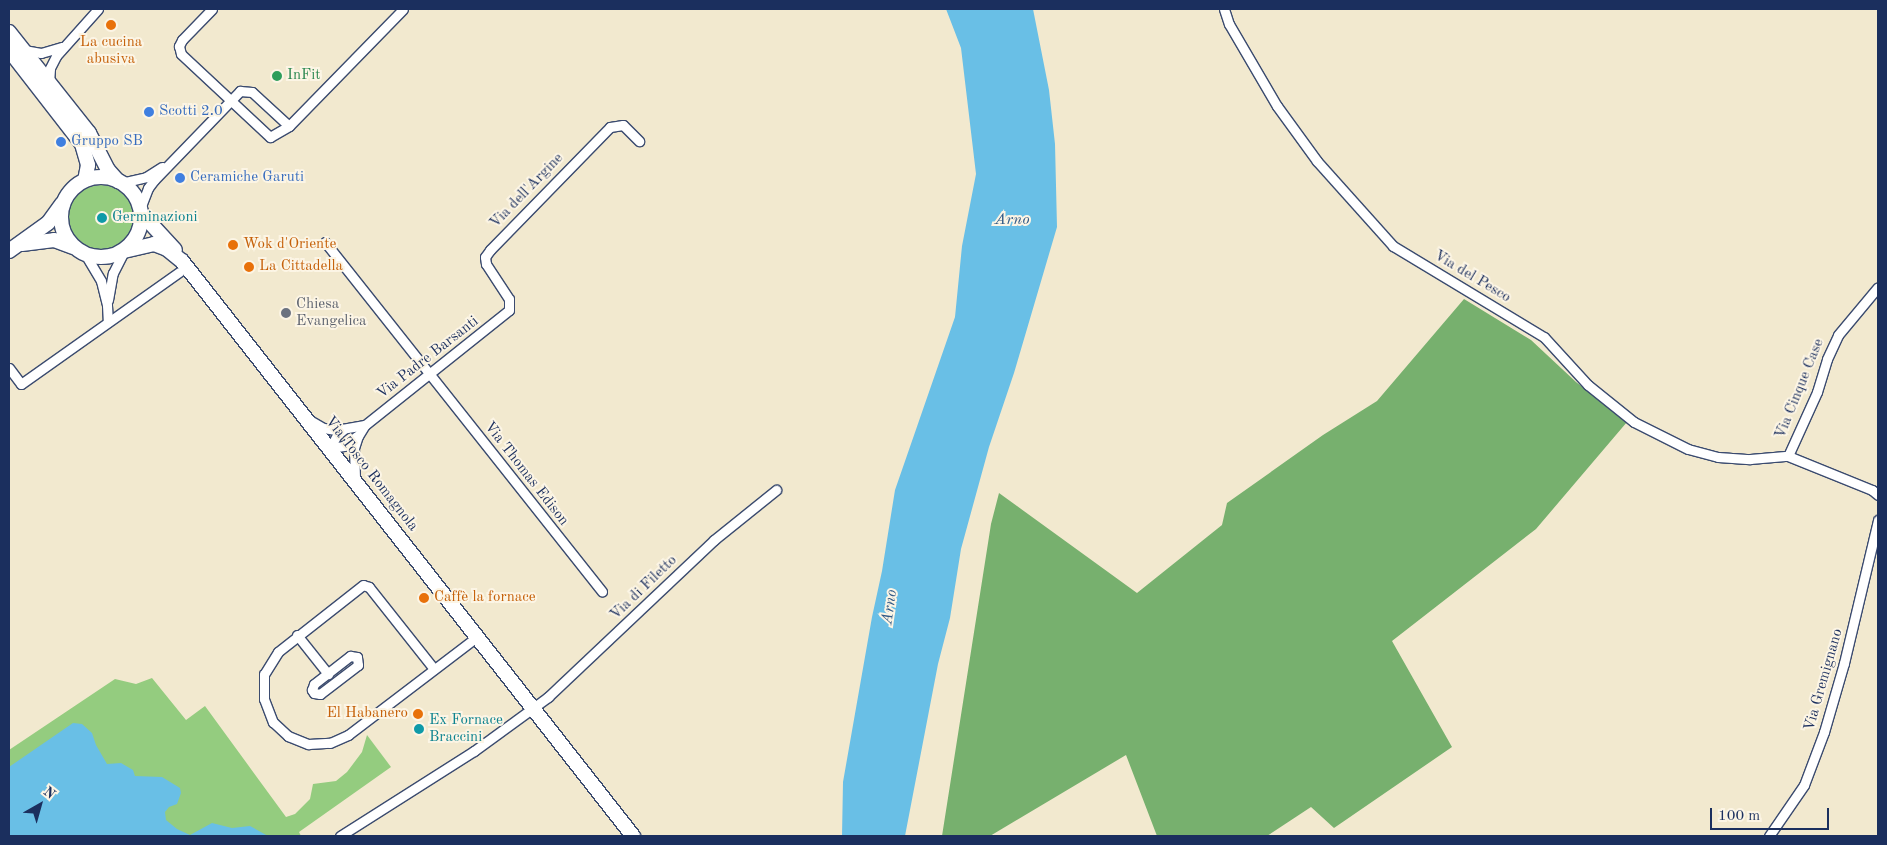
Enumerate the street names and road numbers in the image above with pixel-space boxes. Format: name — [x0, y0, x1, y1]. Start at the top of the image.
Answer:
street label: Via dell'Argine — [487, 150, 567, 232]
street label: Via del Pesco — [1430, 247, 1514, 307]
street label: Via Padre Barsanti — [374, 313, 482, 403]
street label: Via Cinque Case — [1772, 336, 1828, 442]
street label: Via Tosco Romagnola — [321, 413, 421, 535]
street label: Via Thomas Edison — [480, 418, 572, 530]
street label: Via di Filetto — [607, 552, 681, 624]
street label: Via Gremignano — [1801, 627, 1847, 733]

